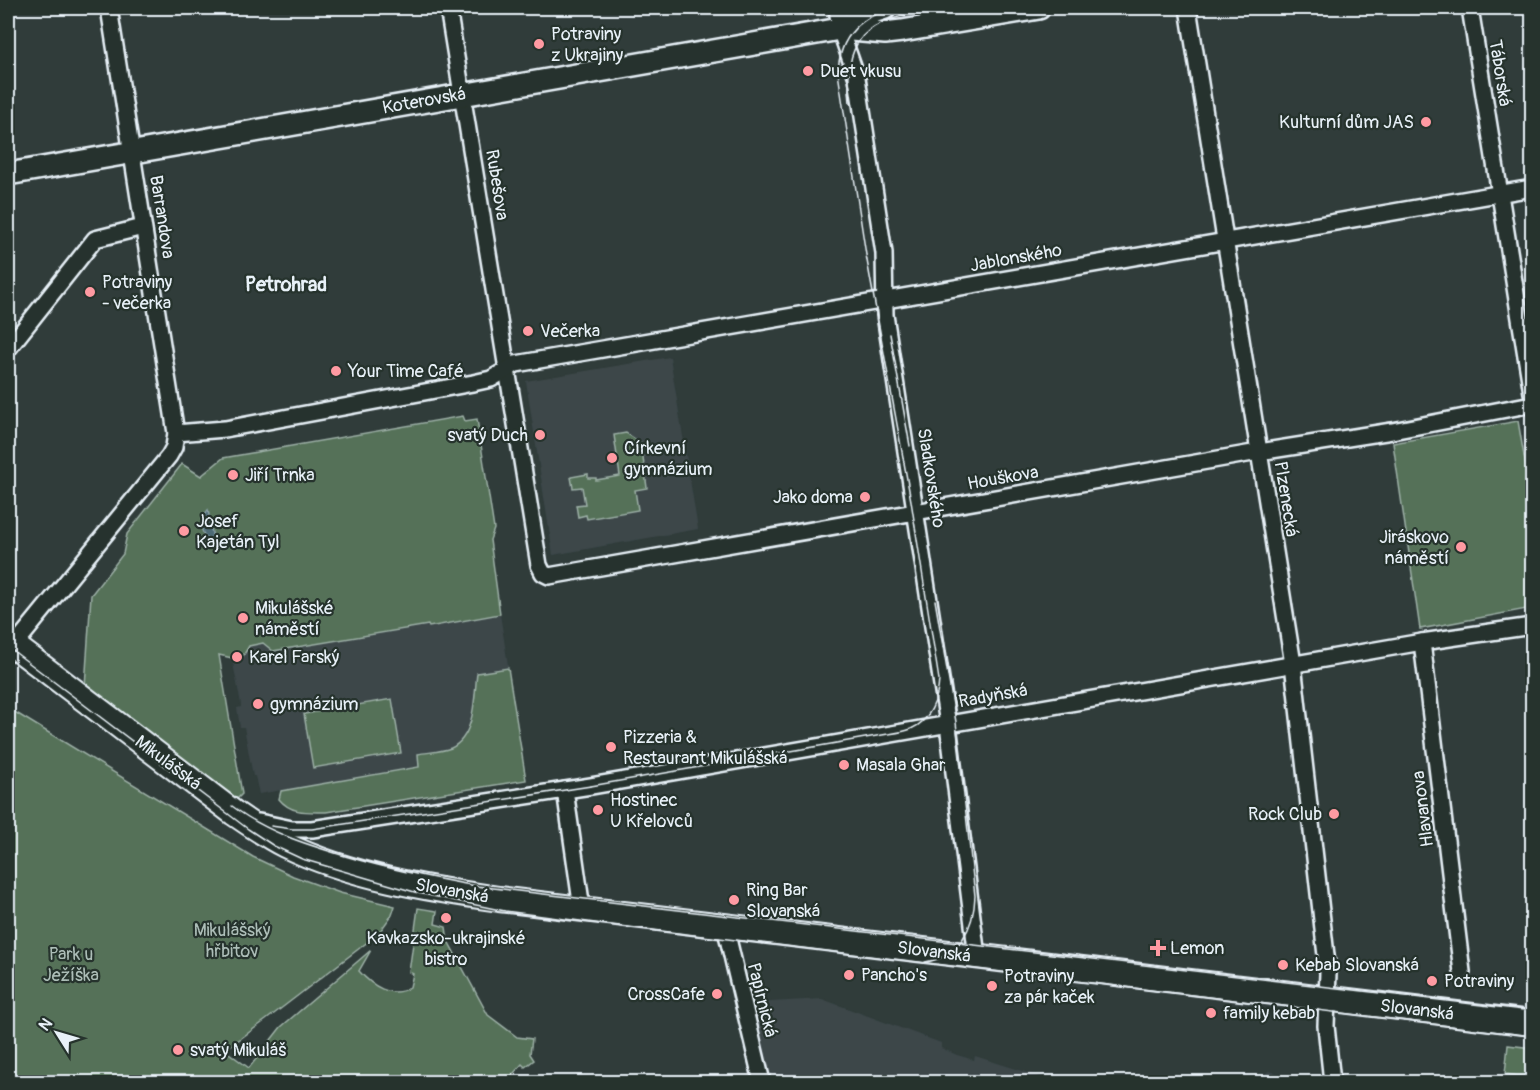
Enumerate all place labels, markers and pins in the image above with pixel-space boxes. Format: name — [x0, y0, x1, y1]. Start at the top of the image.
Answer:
place label: Potraviny z Ukrajiny — [551, 23, 623, 67]
marker: Potraviny z Ukrajiny — [532, 37, 546, 51]
place label: Duet vkusu — [820, 60, 901, 83]
marker: Duet vkusu — [801, 64, 815, 78]
place label: Kulturní dům JAS — [1279, 111, 1414, 134]
marker: Kulturní dům JAS — [1419, 115, 1433, 129]
place label: Potraviny - večerka — [102, 271, 173, 315]
marker: Potraviny - večerka — [83, 285, 97, 299]
place label: Večerka — [540, 320, 600, 343]
marker: Večerka — [521, 324, 535, 338]
place label: Your Time Café — [347, 360, 464, 383]
marker: Your Time Café — [329, 364, 343, 378]
place label: svatý Duch — [448, 424, 528, 447]
marker: svatý Duch — [533, 428, 547, 442]
place label: Církevní gymnázium — [624, 437, 712, 481]
marker: Církevní gymnázium — [605, 451, 619, 465]
place label: Jiří Trnka — [245, 464, 315, 487]
marker: Jiří Trnka — [226, 468, 240, 482]
place label: Jako doma — [773, 486, 853, 509]
marker: Jako doma — [858, 490, 872, 504]
place label: Josef Kajetán Tyl — [196, 510, 279, 554]
marker: Josef Kajetán Tyl — [177, 524, 191, 538]
place label: Jiráskovo náměstí — [1379, 526, 1449, 570]
marker: Jiráskovo náměstí — [1454, 540, 1468, 554]
place label: Mikulášské náměstí — [255, 597, 334, 641]
marker: Mikulášské náměstí — [236, 611, 250, 625]
place label: Karel Farský — [249, 646, 339, 669]
marker: Karel Farský — [230, 650, 244, 664]
place label: gymnázium — [270, 693, 358, 716]
marker: gymnázium — [251, 697, 265, 711]
place label: Pizzeria & Restaurant Mikulášská — [623, 726, 788, 770]
marker: Pizzeria & Restaurant Mikulášská — [604, 740, 618, 754]
place label: Masala Ghar — [856, 754, 946, 777]
marker: Masala Ghar — [837, 758, 851, 772]
place label: Hostinec U Křelovců — [610, 789, 693, 833]
marker: Hostinec U Křelovců — [591, 803, 605, 817]
place label: Rock Club — [1248, 803, 1322, 826]
marker: Rock Club — [1327, 807, 1341, 821]
place label: Ring Bar Slovanská — [746, 879, 820, 923]
marker: Ring Bar Slovanská — [727, 893, 741, 907]
marker: Kavkazsko-ukrajinské bistro — [439, 911, 453, 925]
place label: Kavkazsko-ukrajinské bistro — [367, 927, 525, 971]
place label: Lemon — [1170, 937, 1225, 960]
marker: Lemon — [1151, 941, 1165, 955]
place label: Kebab Slovanská — [1295, 954, 1419, 977]
marker: Kebab Slovanská — [1276, 958, 1290, 972]
place label: Pancho's — [861, 964, 927, 987]
place label: Potraviny za pár kaček — [1004, 965, 1095, 1009]
marker: Pancho's — [842, 968, 856, 982]
place label: Potraviny — [1444, 970, 1515, 993]
marker: Potraviny — [1425, 974, 1439, 988]
marker: Potraviny za pár kaček — [985, 979, 999, 993]
place label: CrossCafe — [627, 983, 705, 1006]
marker: CrossCafe — [710, 987, 724, 1001]
place label: family kebab — [1223, 1002, 1316, 1025]
marker: family kebab — [1204, 1006, 1218, 1020]
place label: svatý Mikuláš — [190, 1039, 286, 1062]
marker: svatý Mikuláš — [171, 1043, 185, 1057]

